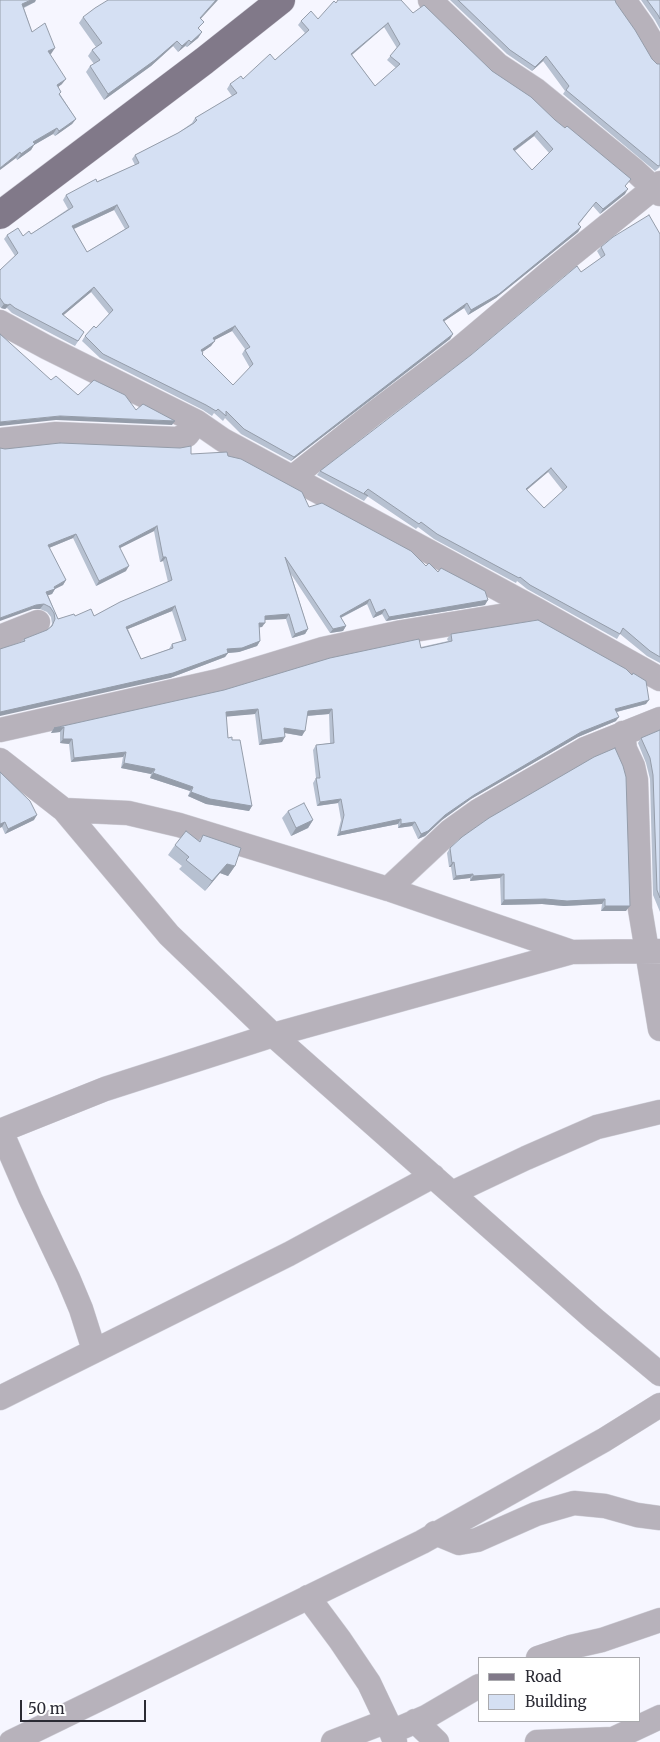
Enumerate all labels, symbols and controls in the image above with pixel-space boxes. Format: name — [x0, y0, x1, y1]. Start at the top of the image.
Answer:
legend — [478, 1657, 640, 1722]
text: Road — [525, 1667, 561, 1686]
scale bar — [22, 1690, 149, 1722]
text: Building — [525, 1692, 587, 1711]
text: 50 m — [28, 1699, 65, 1718]

